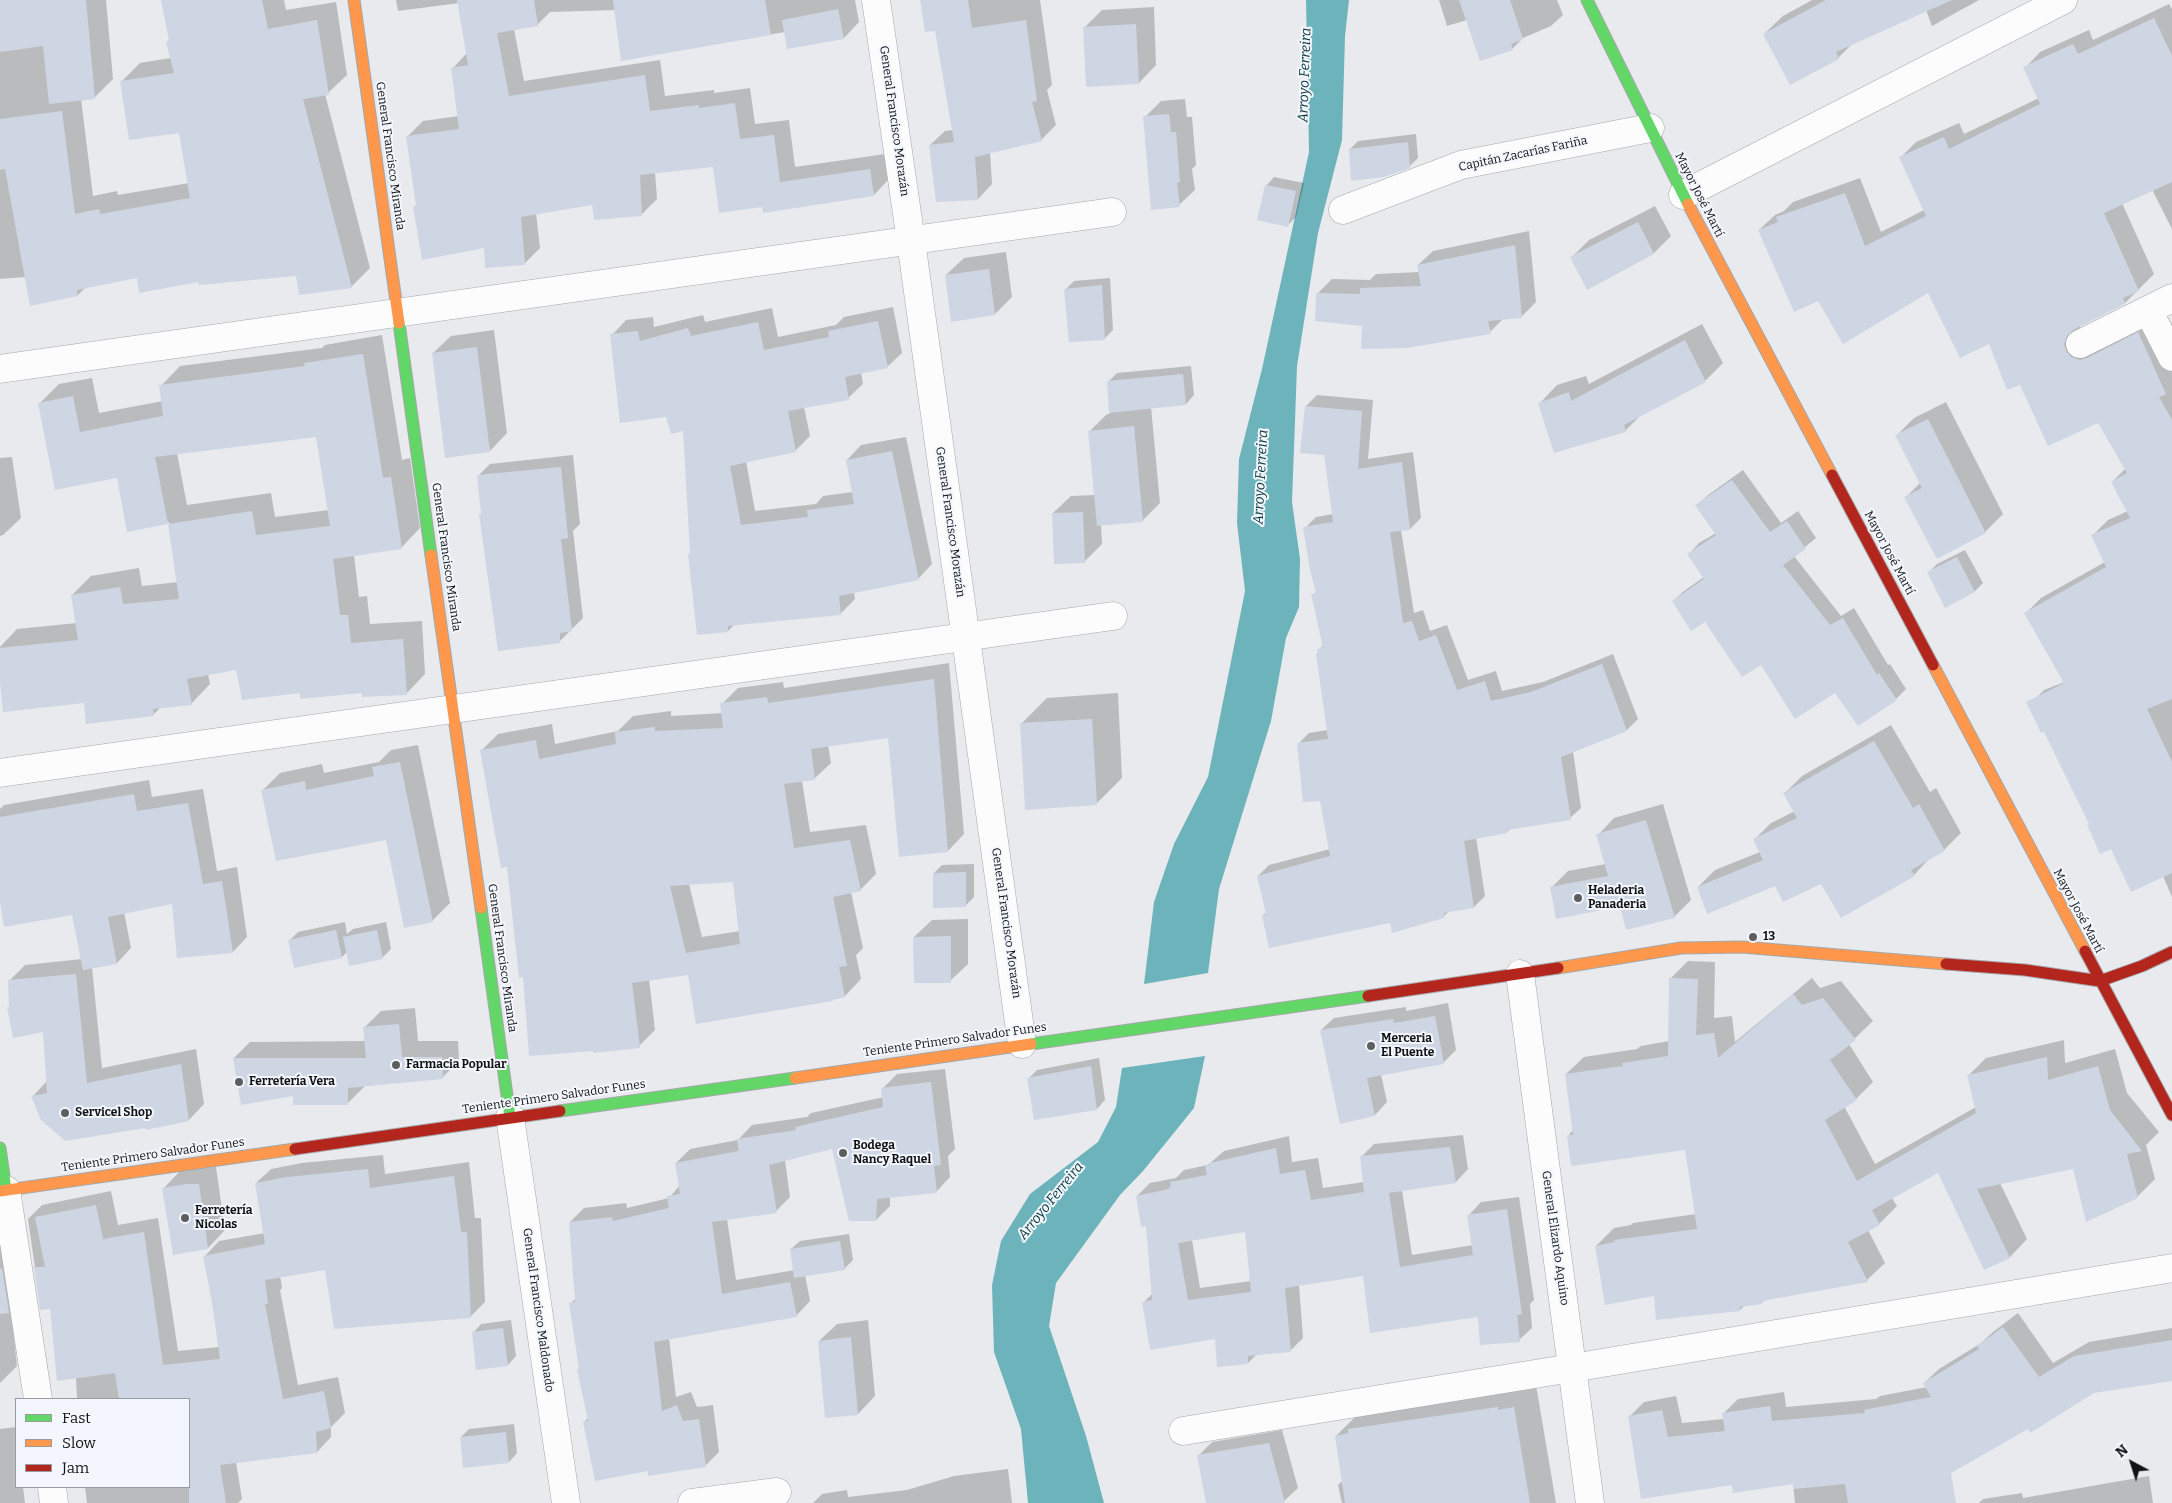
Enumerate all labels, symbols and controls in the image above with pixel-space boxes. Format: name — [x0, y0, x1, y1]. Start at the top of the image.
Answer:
water label: Arroyo Ferreira — [1295, 27, 1315, 123]
street label: General Francisco Morazán — [876, 45, 912, 197]
street label: General Francisco Miranda — [372, 81, 408, 231]
street label: Capitán Zacarías Fariña — [1457, 133, 1589, 175]
street label: Mayor José Martí — [1671, 150, 1727, 240]
water label: Arroyo Ferreira — [1250, 429, 1272, 525]
street label: General Francisco Morazán — [932, 446, 968, 598]
street label: General Francisco Miranda — [428, 482, 464, 632]
street label: Mayor José Martí — [1861, 509, 1917, 597]
street label: General Francisco Morazán — [988, 847, 1024, 999]
street label: Mayor José Martí — [2050, 867, 2106, 955]
street label: General Francisco Miranda — [484, 883, 520, 1033]
place label: Heladeria Panaderia — [1588, 884, 1646, 912]
marker: Heladeria Panaderia — [1572, 892, 1584, 904]
place label: 13 — [1763, 930, 1775, 944]
marker: 13 — [1747, 931, 1759, 943]
street label: Teniente Primero Salvador Funes — [863, 1020, 1047, 1060]
place label: Merceria El Puente — [1381, 1032, 1434, 1060]
marker: Merceria El Puente — [1365, 1040, 1377, 1052]
place label: Farmacia Popular — [406, 1058, 507, 1072]
marker: Farmacia Popular — [390, 1059, 402, 1071]
place label: Ferretería Vera — [249, 1075, 335, 1089]
marker: Ferretería Vera — [233, 1076, 245, 1088]
street label: Teniente Primero Salvador Funes — [462, 1077, 646, 1117]
place label: Servicel Shop — [75, 1106, 152, 1120]
marker: Servicel Shop — [59, 1107, 71, 1119]
street label: Teniente Primero Salvador Funes — [61, 1135, 245, 1175]
place label: Bodega Nancy Raquel — [853, 1139, 931, 1167]
marker: Bodega Nancy Raquel — [837, 1147, 849, 1159]
water label: Arroyo Ferreira — [1015, 1159, 1087, 1243]
street label: General Elizardo Aquino — [1538, 1170, 1572, 1306]
place label: Ferretería Nicolas — [195, 1204, 253, 1232]
marker: Ferretería Nicolas — [179, 1212, 191, 1224]
street label: General Francisco Maldonado — [519, 1227, 557, 1393]
legend — [15, 1398, 190, 1488]
text: Fast — [62, 1409, 91, 1427]
text: Slow — [62, 1434, 96, 1452]
north arrow — [2107, 1438, 2157, 1488]
text: N — [2112, 1441, 2132, 1461]
text: Jam — [62, 1459, 89, 1477]

